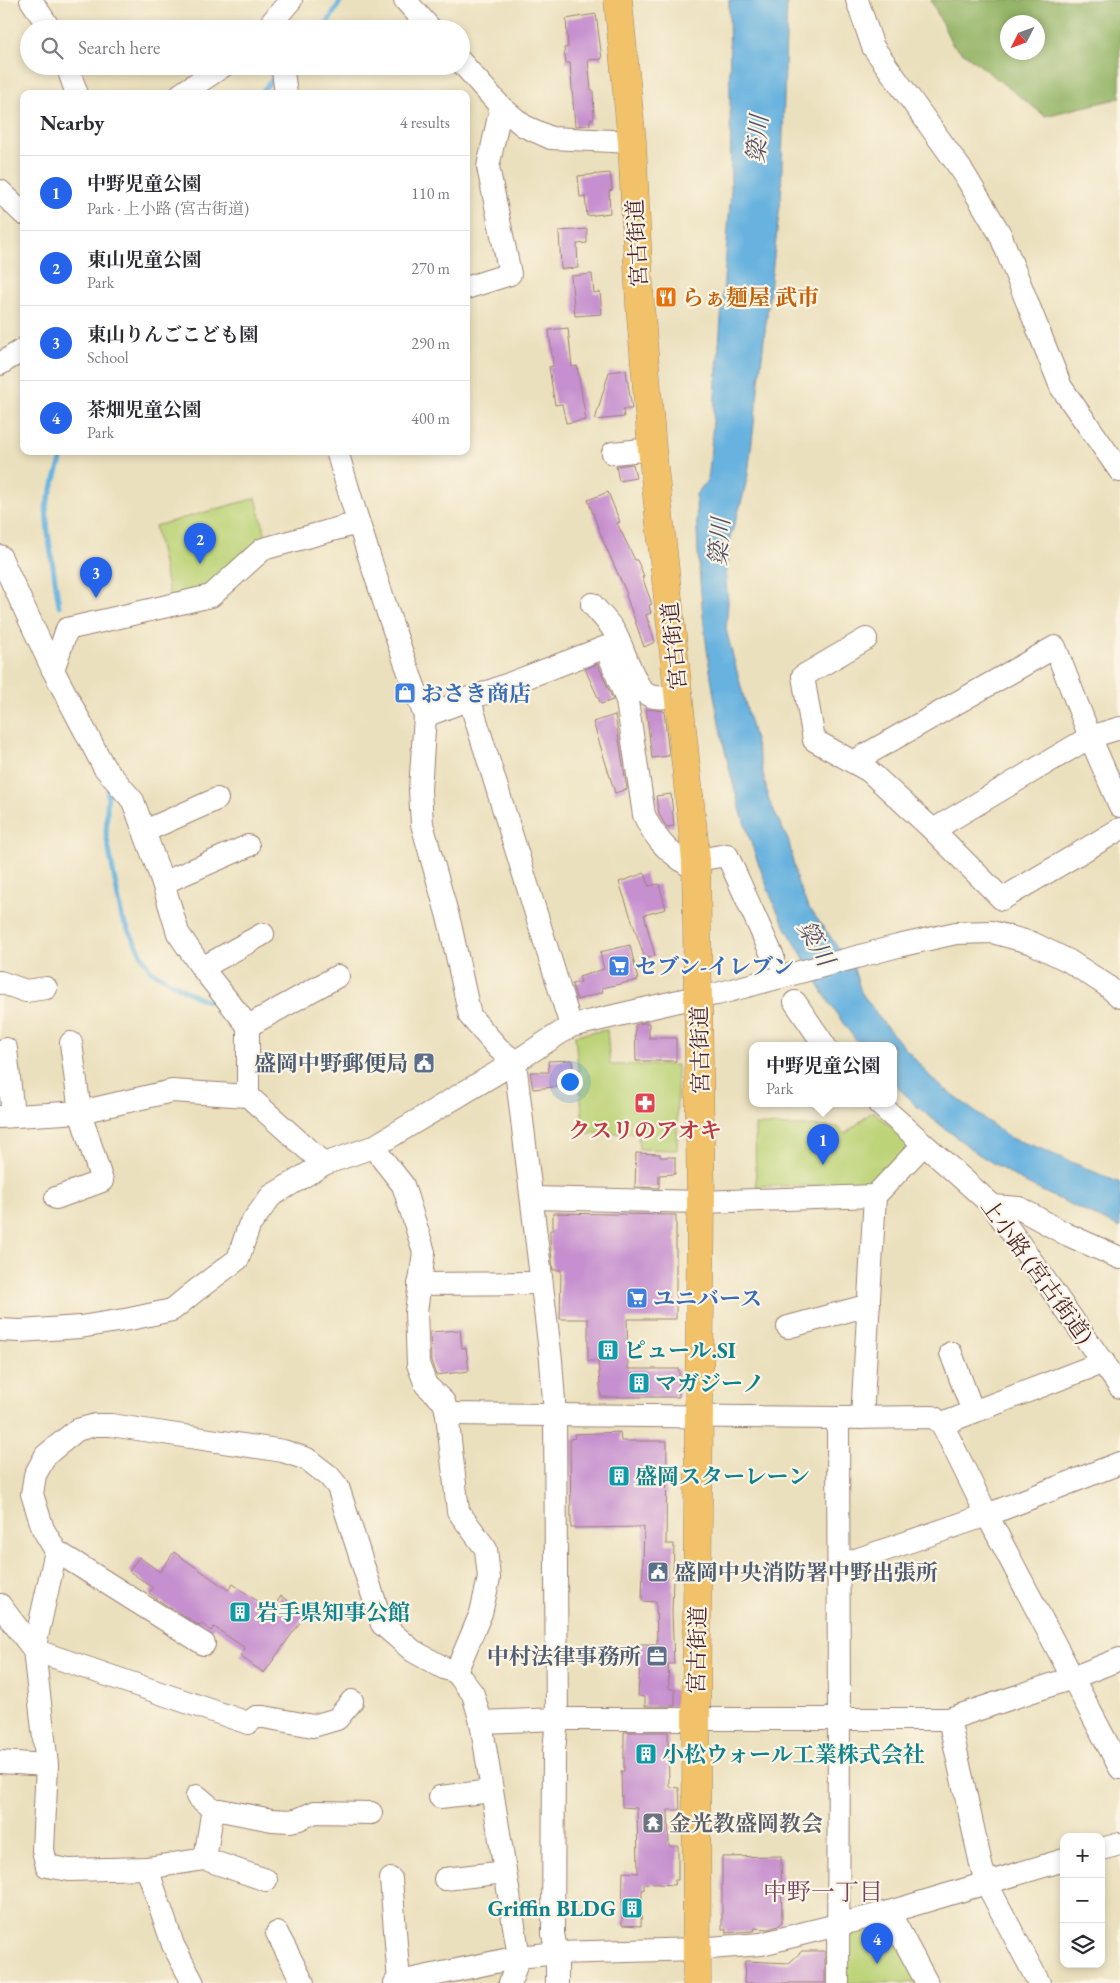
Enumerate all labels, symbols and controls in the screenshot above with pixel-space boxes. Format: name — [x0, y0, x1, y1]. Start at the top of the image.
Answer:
north arrow — [1000, 15, 1045, 60]
search box — [20, 20, 470, 75]
icon: search — [38, 34, 66, 62]
text: Search here — [78, 35, 160, 60]
text: Nearby — [40, 109, 104, 136]
water label: 簗川 — [739, 111, 775, 164]
text: 4 results — [400, 112, 450, 133]
text: 中野児童公園 — [87, 171, 201, 196]
text: 1 — [52, 183, 60, 204]
text: 110 m — [411, 183, 450, 204]
text: Park · 上小路 (宮古街道) — [87, 198, 249, 219]
street label: 宮古街道 — [620, 198, 654, 288]
text: 東山児童公園 — [87, 247, 201, 272]
text: 2 — [52, 258, 60, 279]
text: 270 m — [411, 258, 450, 279]
text: Park — [87, 272, 114, 293]
place label: らぁ麺屋 武市 — [682, 283, 819, 312]
restaurant icon: らぁ麺屋 武市 — [654, 285, 678, 309]
text: 東山りんごこども園 — [87, 322, 258, 347]
text: 3 — [52, 333, 60, 354]
text: 290 m — [411, 333, 450, 354]
text: School — [87, 347, 129, 368]
text: 茶畑児童公園 — [87, 397, 201, 422]
text: 4 — [52, 408, 60, 429]
text: 400 m — [411, 408, 450, 429]
text: Park — [87, 422, 114, 443]
water label: 簗川 — [702, 514, 736, 567]
pin: 2 — [184, 523, 216, 564]
pin: 3 — [80, 557, 112, 598]
street label: 宮古街道 — [655, 601, 693, 691]
place label: おさき商店 — [421, 679, 531, 708]
shop icon: おさき商店 — [393, 681, 417, 705]
water label: 簗川 — [791, 914, 843, 974]
place label: セブン-イレブン — [635, 952, 794, 981]
supermarket icon: セブン-イレブン — [607, 954, 631, 978]
street label: 宮古街道 — [685, 1006, 715, 1094]
popup — [749, 1042, 897, 1107]
place label: 盛岡中野郵便局 — [254, 1049, 408, 1078]
public building icon: 盛岡中野郵便局 — [412, 1051, 436, 1075]
text: 中野児童公園 — [766, 1053, 880, 1078]
your location — [557, 1069, 583, 1095]
text: Park — [766, 1078, 793, 1099]
pharmacy icon: クスリのアオキ — [633, 1091, 657, 1115]
place label: クスリのアオキ — [568, 1116, 722, 1145]
pin: 1 — [807, 1124, 839, 1165]
street label: 上小路 (宮古街道) — [975, 1193, 1099, 1349]
place label: ユニバース — [653, 1284, 762, 1313]
supermarket icon: ユニバース — [625, 1286, 649, 1310]
place label: ピュール.SI — [624, 1336, 736, 1365]
building icon: ピュール.SI — [596, 1338, 620, 1362]
place label: マガジーノ — [655, 1369, 765, 1398]
building icon: マガジーノ — [627, 1371, 651, 1395]
place label: 盛岡スターレーン — [635, 1462, 810, 1491]
building icon: 盛岡スターレーン — [607, 1464, 631, 1488]
place label: 盛岡中央消防署中野出張所 — [674, 1558, 938, 1587]
public building icon: 盛岡中央消防署中野出張所 — [646, 1560, 670, 1584]
place label: 岩手県知事公館 — [256, 1598, 410, 1627]
building icon: 岩手県知事公館 — [228, 1600, 252, 1624]
street label: 宮古街道 — [682, 1606, 712, 1694]
place label: 中村法律事務所 — [487, 1642, 641, 1671]
office icon: 中村法律事務所 — [645, 1644, 669, 1668]
place label: 小松ウォール工業株式会社 — [662, 1740, 925, 1769]
building icon: 小松ウォール工業株式会社 — [634, 1742, 658, 1766]
place label: 金光教盛岡教会 — [669, 1809, 823, 1838]
temple icon: 金光教盛岡教会 — [641, 1811, 665, 1835]
map controls — [1060, 1833, 1105, 1968]
button: + — [1060, 1833, 1105, 1878]
district label: 中野一丁目 — [763, 1876, 883, 1907]
button: − — [1060, 1878, 1105, 1923]
place label: Griffin BLDG — [488, 1894, 616, 1923]
building icon: Griffin BLDG — [620, 1896, 644, 1920]
pin: 4 — [861, 1923, 893, 1964]
button: layers — [1060, 1923, 1105, 1968]

